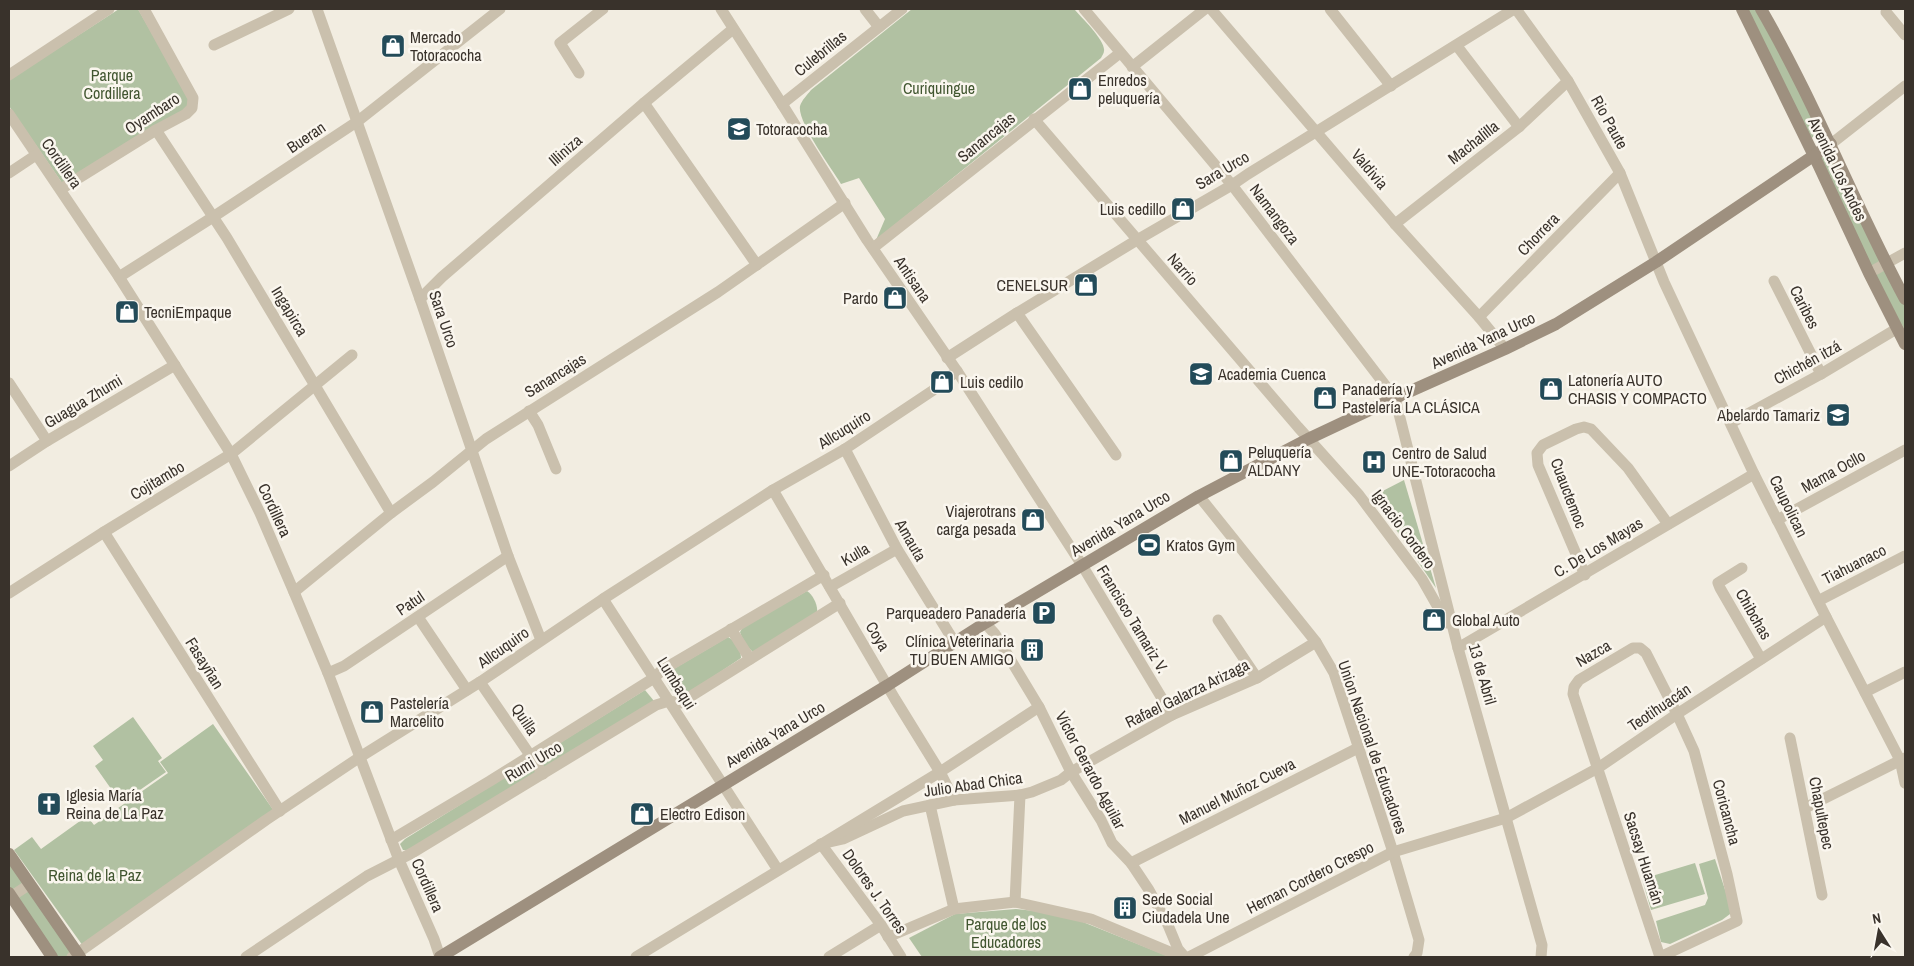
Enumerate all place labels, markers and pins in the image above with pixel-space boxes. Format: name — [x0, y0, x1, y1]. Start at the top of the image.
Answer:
place label: Mercado Totoracocha — [410, 26, 482, 66]
shop icon: Mercado Totoracocha — [380, 33, 406, 59]
place label: Enredos peluquería — [1098, 69, 1161, 109]
shop icon: Enredos peluquería — [1067, 76, 1093, 102]
school or university icon: Totoracocha — [726, 116, 752, 142]
place label: Totoracocha — [756, 118, 828, 140]
shop icon: Luis cedillo — [1170, 196, 1196, 222]
place label: Luis cedillo — [1100, 198, 1166, 220]
shop icon: CENELSUR — [1073, 272, 1099, 298]
place label: CENELSUR — [997, 274, 1069, 296]
shop icon: Pardo — [882, 285, 908, 311]
place label: Pardo — [843, 287, 878, 309]
shop icon: TecniEmpaque — [114, 299, 140, 325]
place label: TecniEmpaque — [144, 301, 232, 323]
school or university icon: Academia Cuenca — [1188, 361, 1214, 387]
place label: Academia Cuenca — [1217, 363, 1327, 385]
shop icon: Luis cedilo — [929, 369, 955, 395]
place label: Latonería AUTO CHASIS Y COMPACTO — [1568, 369, 1707, 409]
place label: Luis cedilo — [960, 371, 1023, 393]
shop icon: Latonería AUTO CHASIS Y COMPACTO — [1538, 376, 1564, 402]
place label: Panadería y Pastelería LA CLÁSICA — [1342, 378, 1480, 418]
shop icon: Panadería y Pastelería LA CLÁSICA — [1312, 385, 1338, 411]
school or university icon: Abelardo Tamariz — [1825, 402, 1851, 428]
place label: Abelardo Tamariz — [1716, 404, 1820, 426]
place label: Peluquería ALDANY — [1247, 441, 1312, 481]
place label: Centro de Salud UNE-Totoracocha — [1392, 442, 1496, 482]
shop icon: Peluquería ALDANY — [1218, 448, 1244, 474]
hospital icon: Centro de Salud UNE-Totoracocha — [1361, 449, 1387, 475]
place label: Viajerotrans carga pesada — [936, 500, 1017, 540]
shop icon: Viajerotrans carga pesada — [1020, 507, 1046, 533]
sports icon: Kratos Gym — [1136, 532, 1162, 558]
place label: Kratos Gym — [1166, 534, 1235, 556]
parking icon: Parqueadero Panadería — [1031, 600, 1057, 626]
place label: Parqueadero Panadería — [886, 602, 1027, 624]
shop icon: Global Auto — [1421, 607, 1447, 633]
place label: Global Auto — [1452, 609, 1520, 631]
place label: Clínica Veterinaria TU BUEN AMIGO — [905, 630, 1015, 670]
building icon: Clínica Veterinaria TU BUEN AMIGO — [1019, 637, 1045, 663]
place label: Pastelería Marcelito — [390, 692, 450, 732]
shop icon: Pastelería Marcelito — [359, 699, 385, 725]
place label: Iglesia María Reina de La Paz — [66, 784, 164, 824]
church icon: Iglesia María Reina de La Paz — [36, 791, 62, 817]
shop icon: Electro Edison — [629, 801, 655, 827]
place label: Electro Edison — [660, 803, 745, 825]
place label: Sede Social Ciudadela Une — [1142, 888, 1230, 928]
building icon: Sede Social Ciudadela Une — [1112, 895, 1138, 921]

